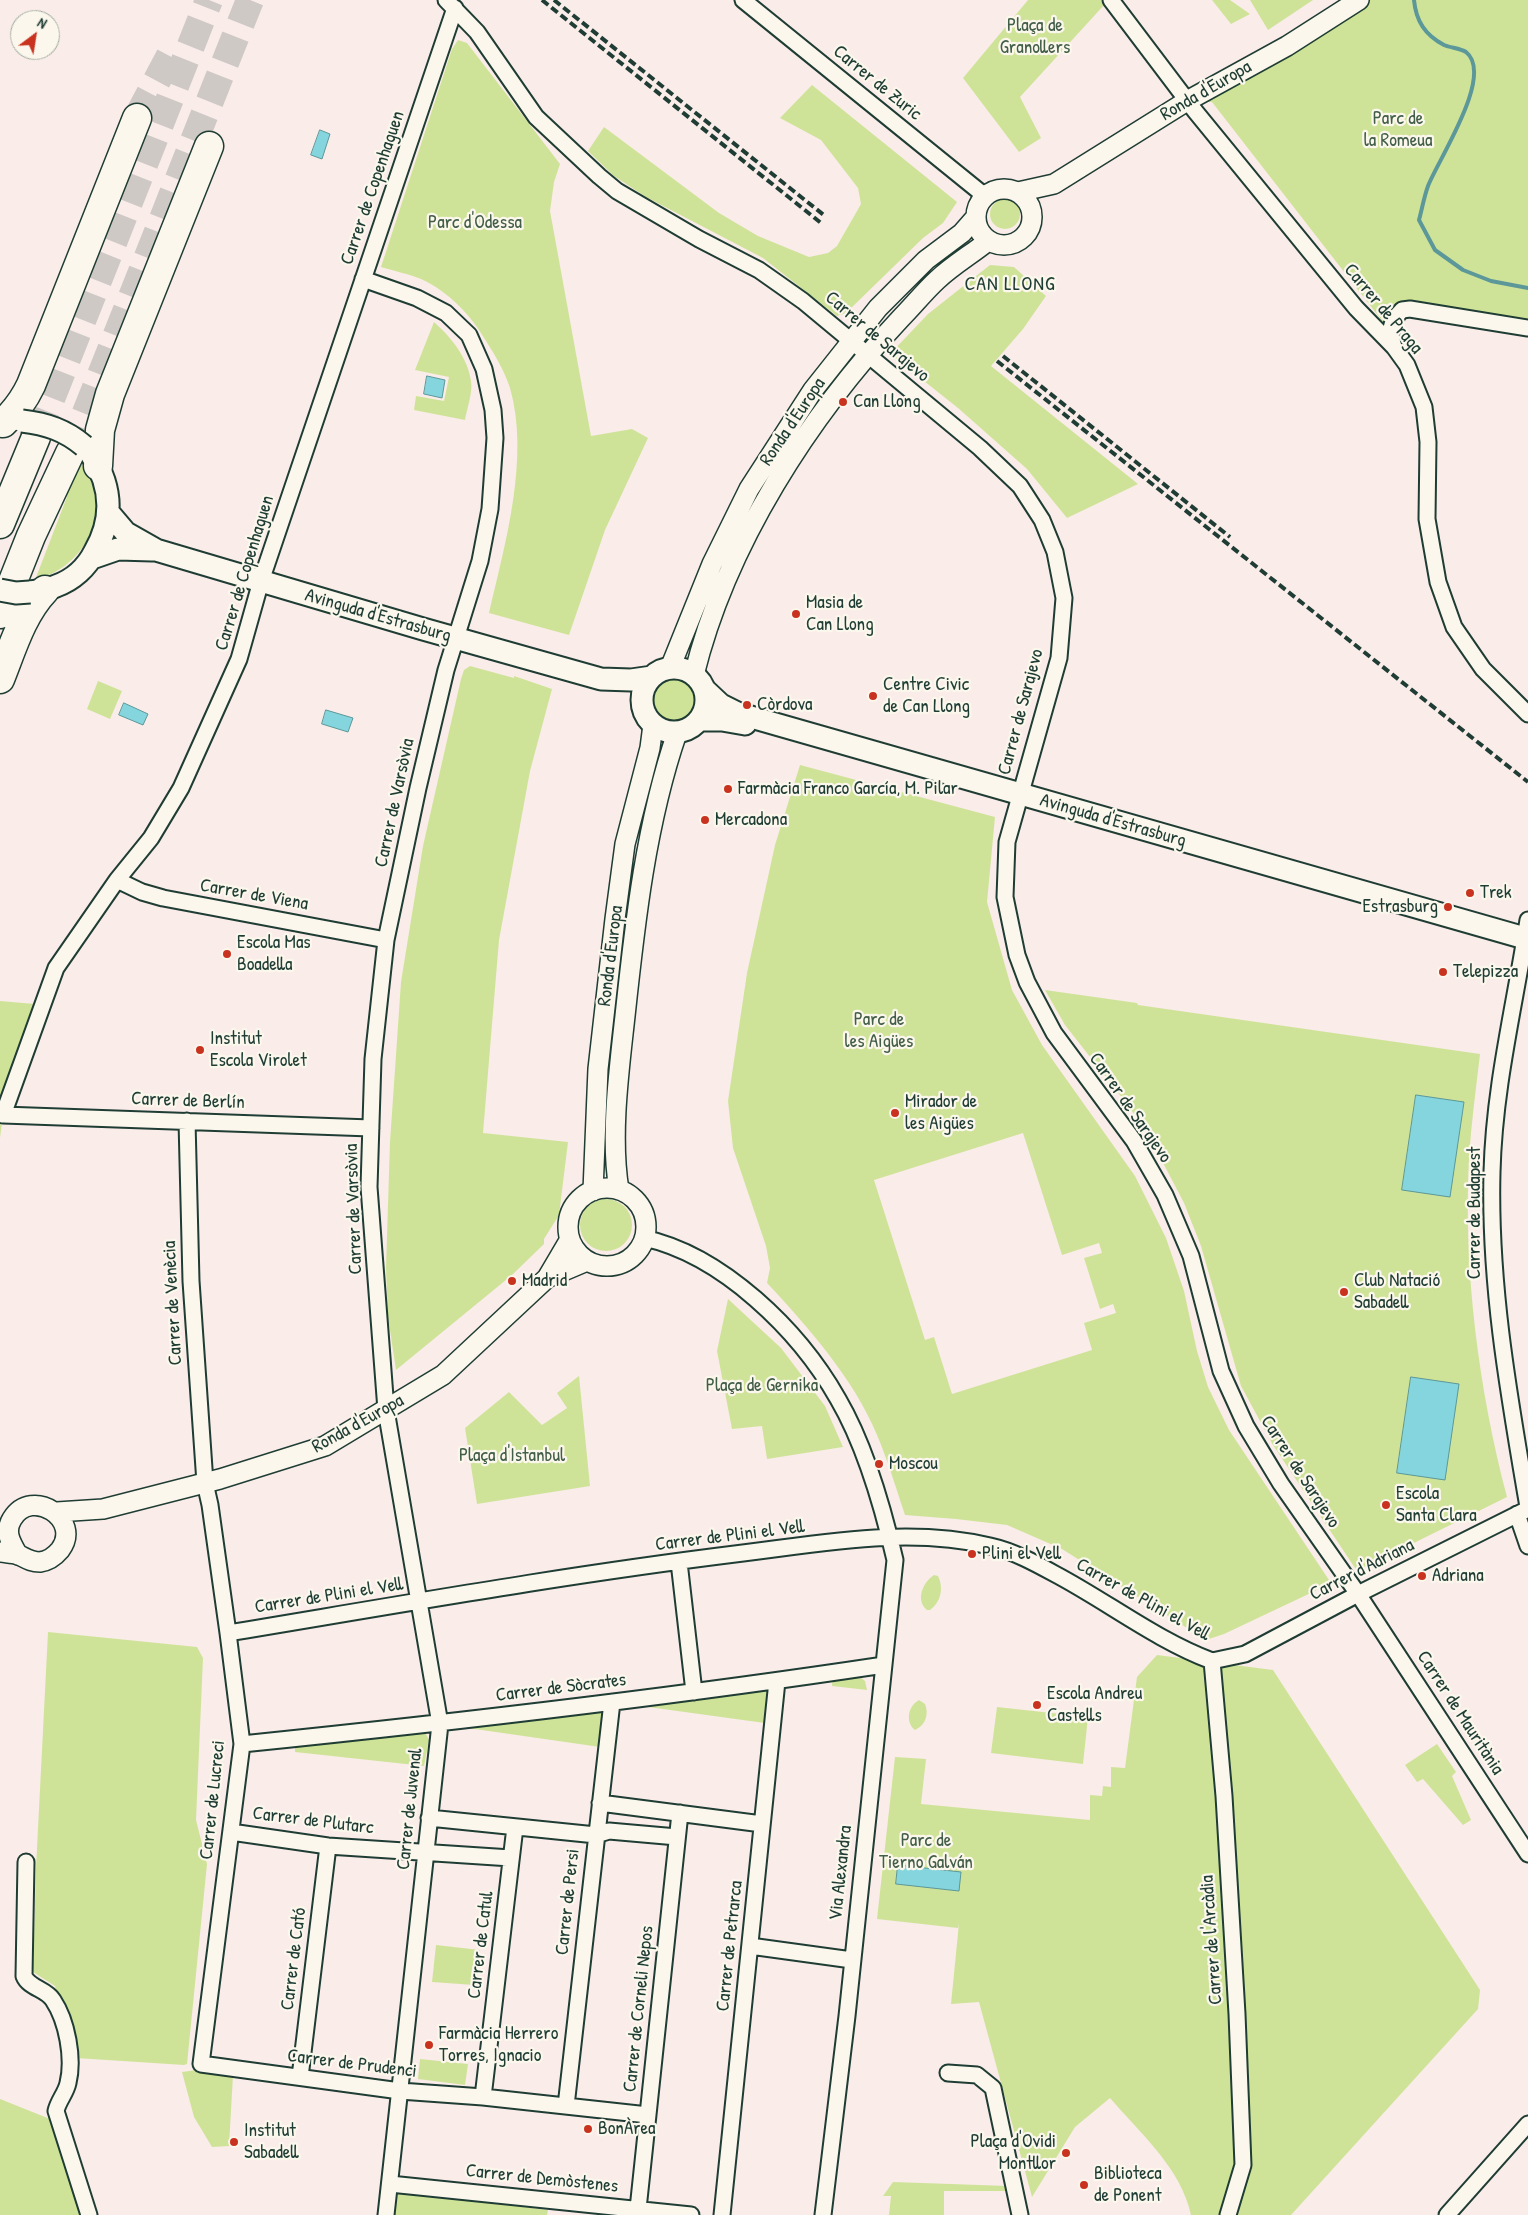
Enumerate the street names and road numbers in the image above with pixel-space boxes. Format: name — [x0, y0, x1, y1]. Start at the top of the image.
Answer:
street label: Carrer de Zuric — [828, 40, 926, 126]
street label: Ronda d'Europa — [1156, 56, 1256, 126]
street label: Carrer de Copenhaguen — [336, 108, 410, 268]
street label: Carrer de Praga — [1339, 259, 1427, 359]
street label: Carrer de Sarajevo — [820, 287, 934, 387]
street label: Ronda d'Europa — [755, 374, 831, 470]
street label: Carrer de Copenhaguen — [211, 493, 279, 653]
street label: Avinguda d'Estrasburg — [302, 584, 454, 648]
street label: Carrer de Sarajevo — [993, 647, 1049, 777]
street label: Carrer de Varsòvia — [370, 737, 420, 869]
street label: Avinguda d'Estrasburg — [1037, 789, 1189, 853]
street label: Carrer de Viena — [198, 874, 310, 916]
street label: Ronda d'Europa — [594, 904, 628, 1008]
street label: Carrer de Sarajevo — [1084, 1049, 1176, 1167]
street label: Carrer de Berlín — [131, 1088, 245, 1114]
street label: Carrer de Varsòvia — [340, 1143, 368, 1275]
street label: Carrer de Budapest — [1464, 1147, 1486, 1279]
street label: Carrer de Venècia — [158, 1240, 188, 1366]
street label: Ronda d'Europa — [308, 1390, 408, 1458]
street label: Carrer de Sarajevo — [1255, 1412, 1345, 1532]
street label: Carrer de Plini el Vell — [654, 1516, 806, 1556]
street label: Carrer d'Adriana — [1306, 1534, 1418, 1606]
street label: Carrer de Plini el Vell — [1072, 1554, 1214, 1646]
street label: Carrer de Plini el Vell — [253, 1573, 405, 1619]
street label: Carrer de Mauritània — [1411, 1647, 1509, 1779]
street label: Carrer de Sòcrates — [495, 1669, 627, 1707]
street label: Carrer de Lucreci — [195, 1739, 231, 1861]
street label: Carrer de Juvenal — [392, 1747, 428, 1871]
street label: Carrer de Plutarc — [251, 1802, 375, 1840]
street label: Via Alexandra — [825, 1824, 857, 1922]
street label: Carrer de Persi — [551, 1848, 585, 1956]
street label: Carrer de l'Arcàdia — [1196, 1874, 1228, 2006]
street label: Carrer de Petrarca — [712, 1880, 748, 2012]
street label: Carrer de Catul — [463, 1890, 499, 2000]
street label: Carrer de Cató — [276, 1906, 312, 2012]
street label: Carrer de Corneli Nepos — [619, 1925, 659, 2093]
street label: Carrer de Prudenci — [286, 2045, 418, 2083]
street label: Carrer de Demòstenes — [465, 2160, 619, 2198]

